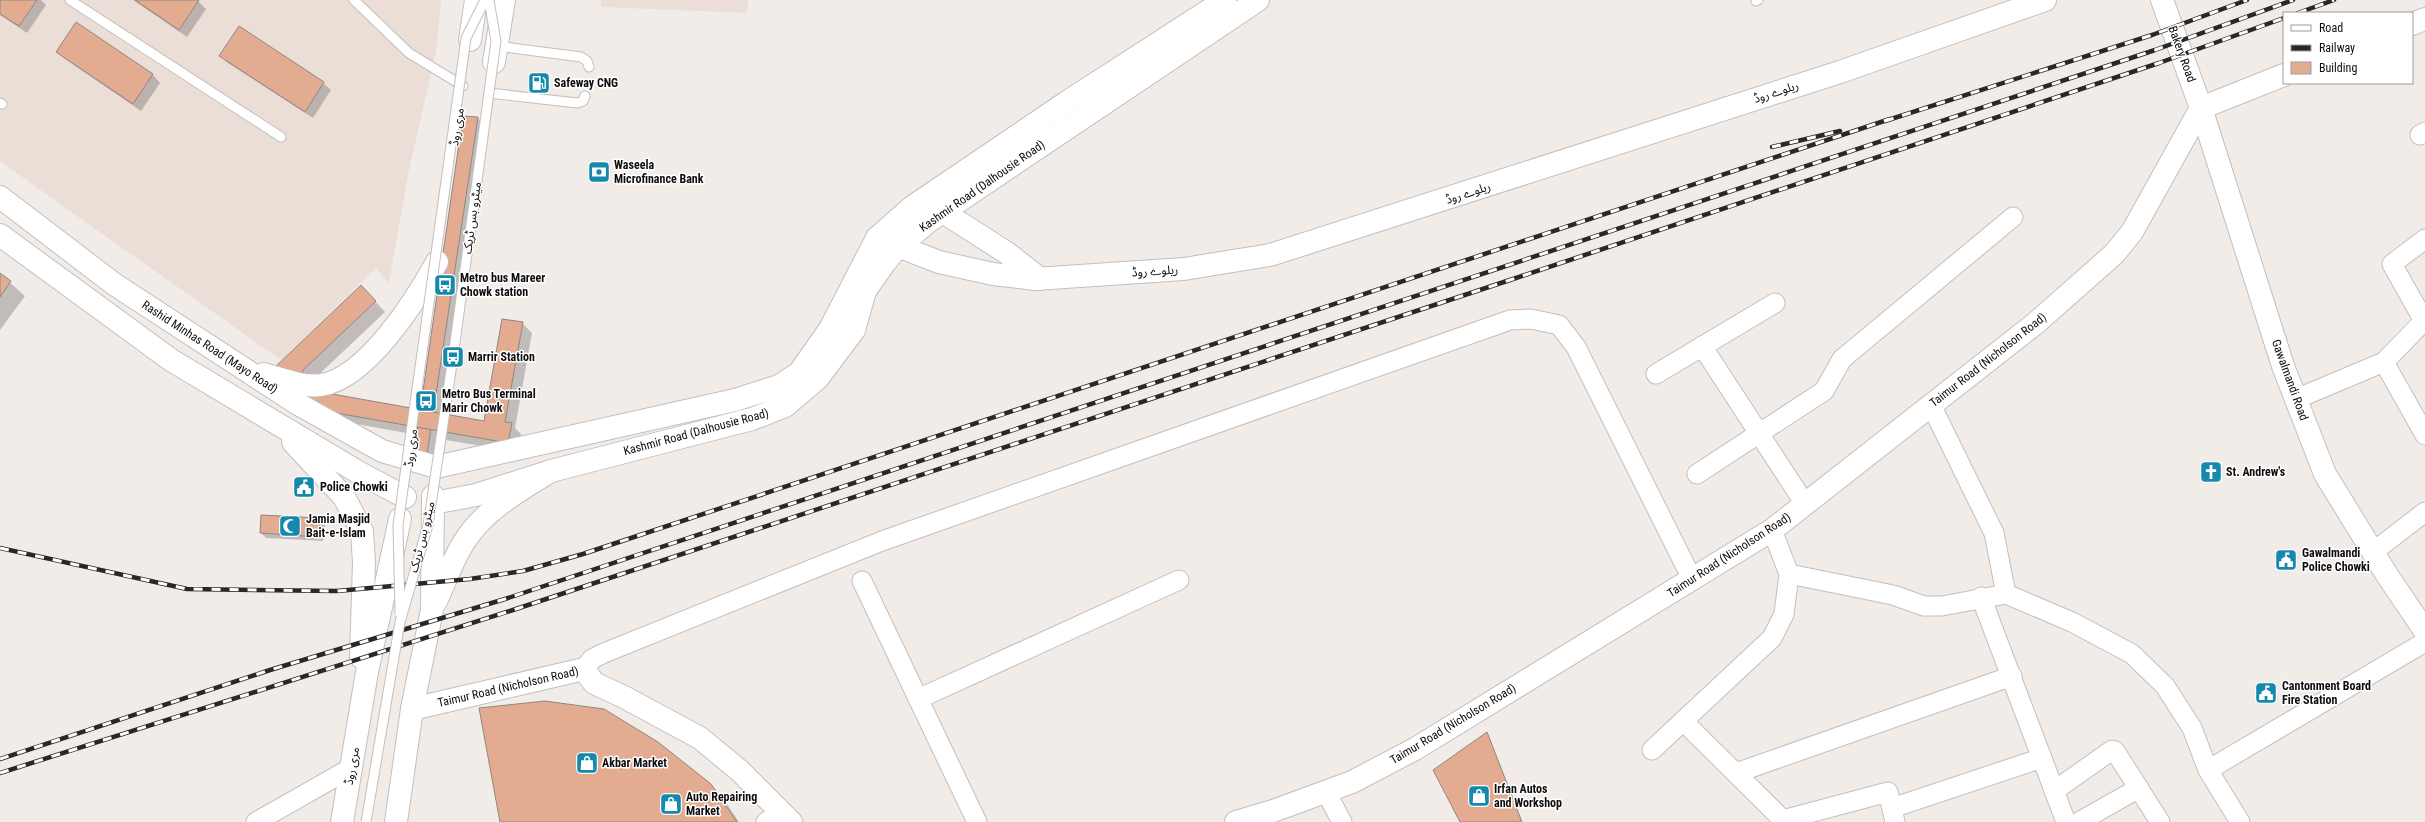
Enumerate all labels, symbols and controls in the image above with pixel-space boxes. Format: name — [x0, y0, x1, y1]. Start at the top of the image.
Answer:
legend — [2283, 12, 2413, 84]
text: Road — [2319, 21, 2343, 35]
street label: Bakery Road — [2165, 24, 2199, 84]
text: Railway — [2319, 41, 2355, 55]
text: Building — [2319, 61, 2357, 75]
fuel station icon: Safeway CNG — [526, 70, 552, 96]
place label: Safeway CNG — [554, 76, 618, 90]
street label: ریلوے روڈ — [1752, 78, 1800, 106]
street label: مری روڈ — [447, 107, 467, 147]
street label: Kashmir Road (Dalhousie Road) — [917, 137, 1047, 235]
place label: Waseela Microfinance Bank — [614, 158, 704, 186]
bank icon: Waseela Microfinance Bank — [586, 159, 612, 185]
street label: ریلوے روڈ — [1444, 179, 1492, 207]
street label: میٹرو بس ٹریک — [460, 181, 484, 255]
street label: ریلوے روڈ — [1131, 262, 1179, 280]
place label: Metro bus Mareer Chowk station — [460, 271, 545, 299]
bus stop icon: Metro bus Mareer Chowk station — [432, 272, 458, 298]
street label: Rashid Minhas Road (Mayo Road) — [139, 298, 281, 396]
street label: Taimur Road (Nicholson Road) — [1927, 310, 2049, 410]
street label: Gawalmandi Road — [2269, 338, 2311, 423]
bus stop icon: Marrir Station — [440, 344, 466, 370]
place label: Marrir Station — [468, 350, 535, 364]
place label: Metro Bus Terminal Marir Chowk — [442, 387, 536, 415]
bus stop icon: Metro Bus Terminal Marir Chowk — [413, 388, 439, 414]
street label: Kashmir Road (Dalhousie Road) — [622, 406, 770, 458]
street label: مری روڈ — [401, 428, 420, 468]
church icon: St. Andrew's — [2198, 459, 2224, 485]
place label: St. Andrew's — [2226, 465, 2286, 479]
public building icon: Police Chowki — [291, 474, 317, 500]
place label: Police Chowki — [320, 480, 388, 494]
street label: میٹرو بس ٹریک — [406, 500, 438, 574]
street label: Taimur Road (Nicholson Road) — [1665, 510, 1793, 600]
place label: Jamia Masjid Bait-e-Islam — [306, 512, 370, 540]
mosque icon: Jamia Masjid Bait-e-Islam — [277, 513, 303, 539]
place label: Gawalmandi Police Chowki — [2302, 546, 2370, 574]
public building icon: Gawalmandi Police Chowki — [2273, 547, 2299, 573]
street label: Taimur Road (Nicholson Road) — [436, 664, 580, 710]
place label: Cantonment Board Fire Station — [2282, 679, 2371, 707]
public building icon: Cantonment Board Fire Station — [2253, 680, 2279, 706]
street label: Taimur Road (Nicholson Road) — [1388, 681, 1518, 767]
street label: مری روڈ — [341, 746, 362, 786]
shop icon: Akbar Market — [574, 750, 600, 776]
place label: Akbar Market — [602, 756, 667, 770]
place label: Irfan Autos and Workshop — [1494, 782, 1562, 810]
shop icon: Irfan Autos and Workshop — [1466, 783, 1492, 809]
place label: Auto Repairing Market — [686, 790, 757, 818]
shop icon: Auto Repairing Market — [658, 791, 684, 817]

